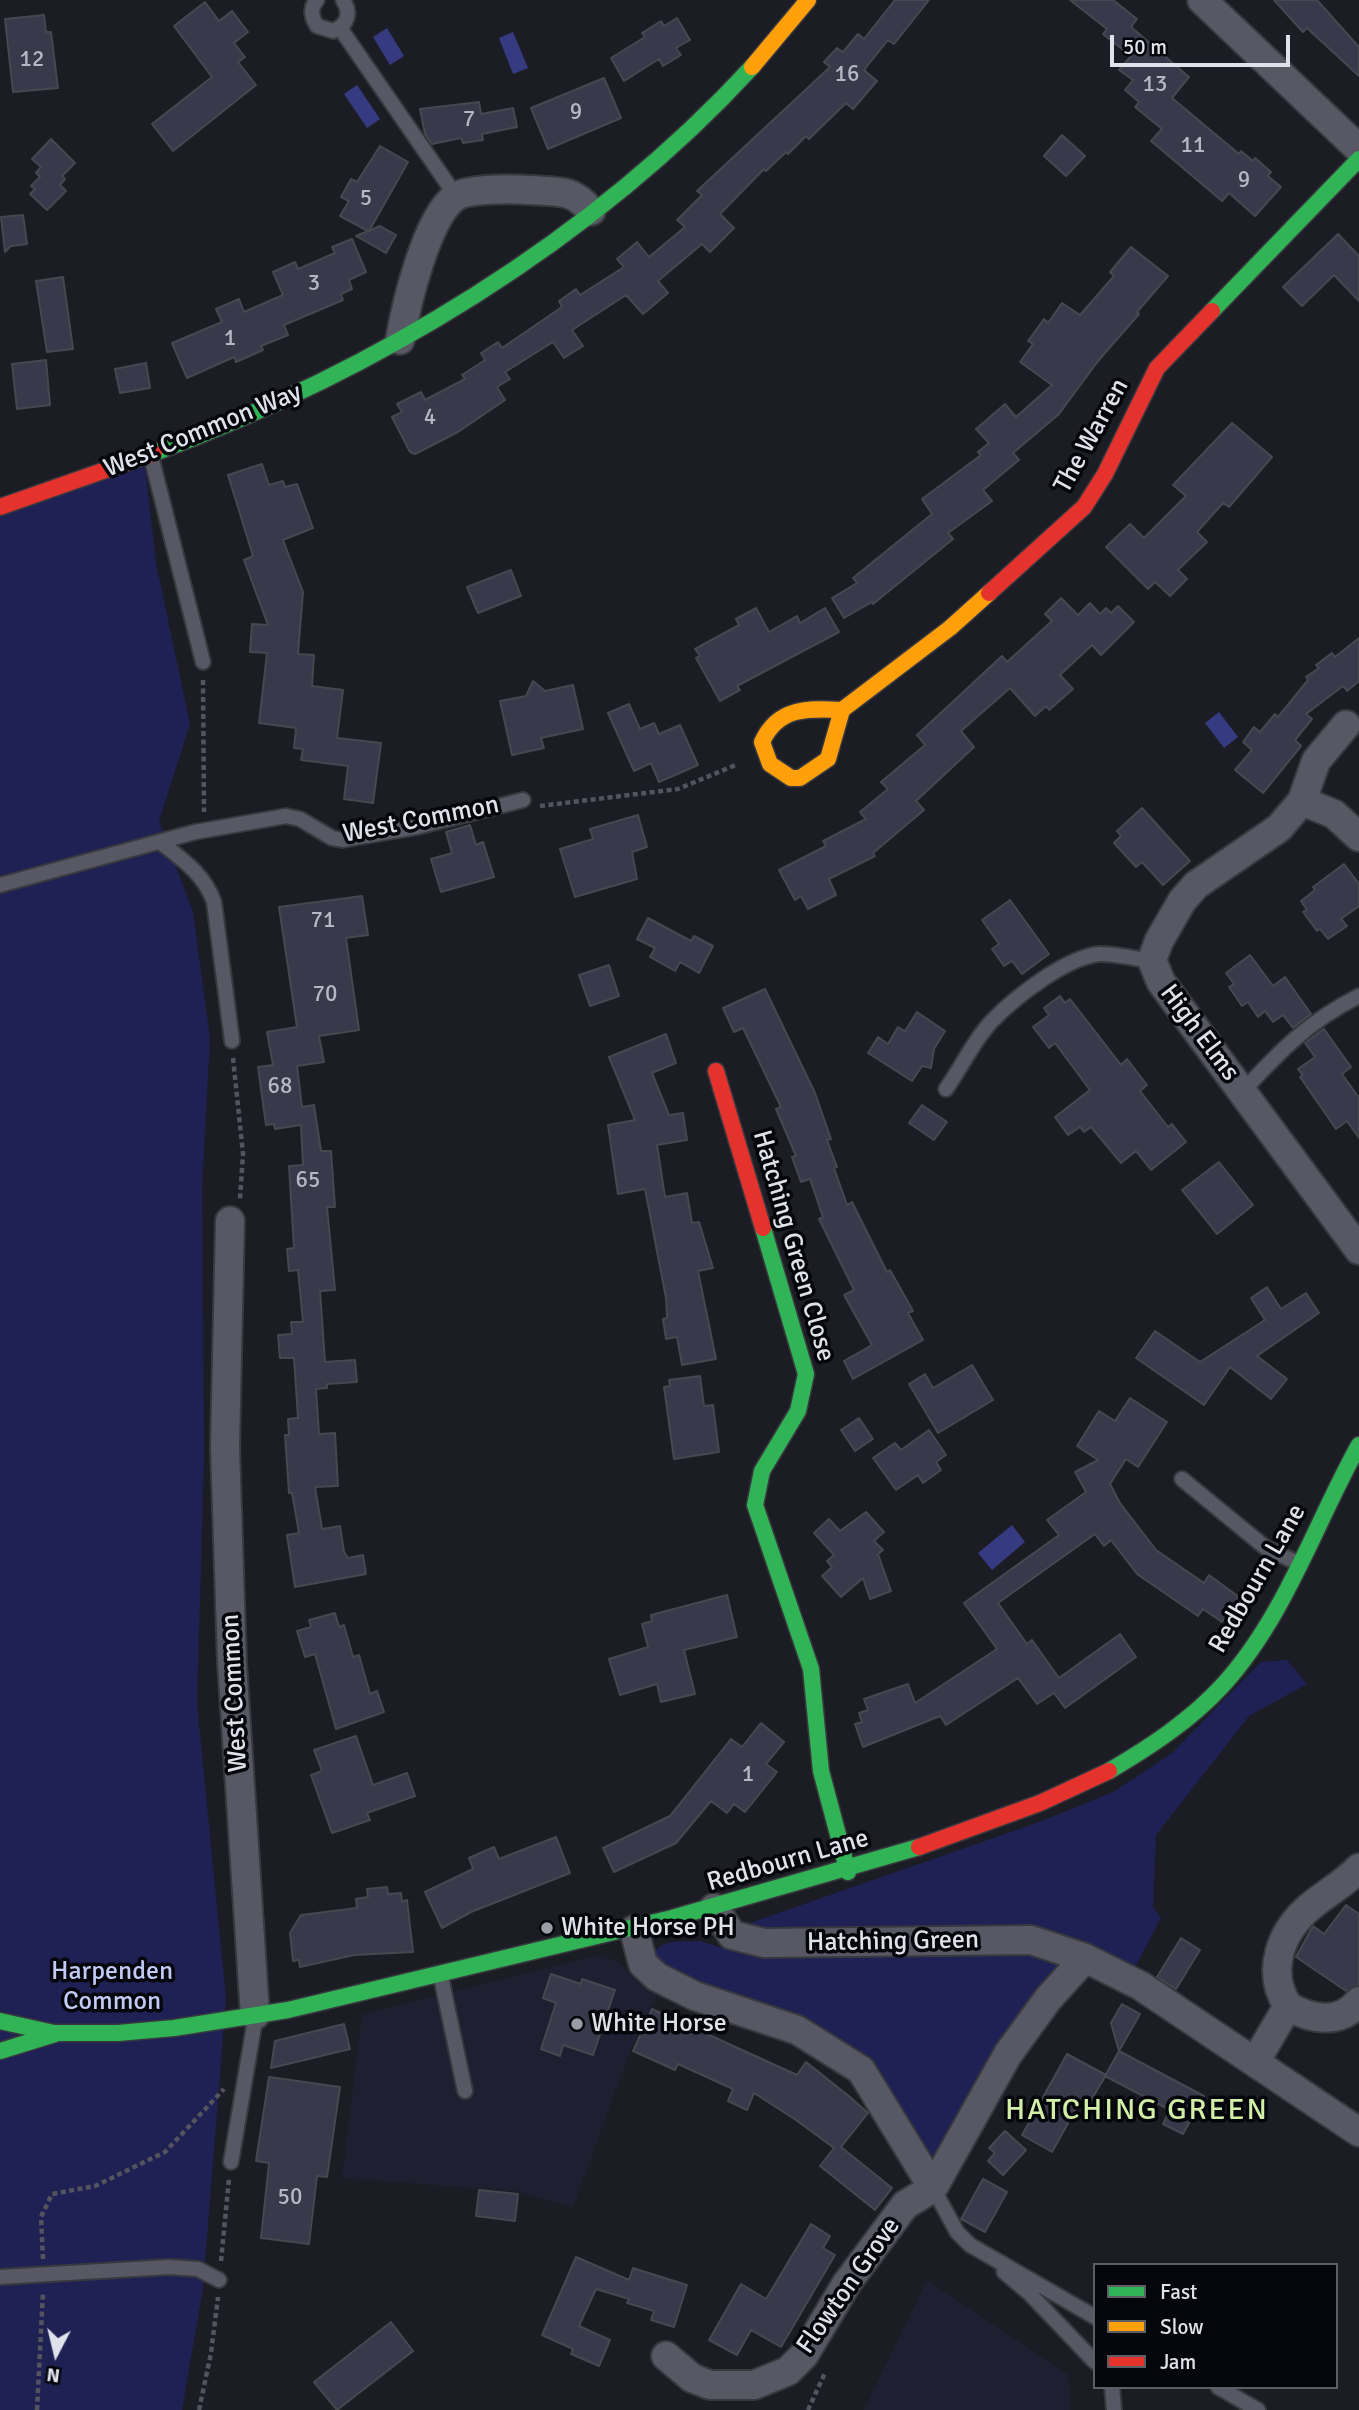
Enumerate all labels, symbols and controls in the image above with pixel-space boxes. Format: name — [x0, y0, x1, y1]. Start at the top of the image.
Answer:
scale bar — [1114, 21, 1294, 65]
text: 50 m — [1123, 34, 1167, 60]
house number: 12 — [20, 46, 44, 74]
house number: 16 — [835, 61, 859, 89]
house number: 13 — [1143, 71, 1167, 99]
house number: 9 — [570, 99, 582, 127]
house number: 7 — [463, 106, 475, 134]
house number: 11 — [1181, 132, 1205, 160]
house number: 9 — [1238, 167, 1250, 195]
house number: 5 — [360, 185, 372, 213]
house number: 3 — [308, 270, 320, 298]
house number: 1 — [224, 325, 236, 353]
street label: The Warren — [1048, 373, 1136, 499]
street label: West Common Way — [100, 377, 306, 485]
house number: 4 — [424, 404, 436, 432]
street label: West Common — [340, 790, 502, 850]
house number: 71 — [311, 907, 335, 935]
street label: High Elms — [1153, 979, 1245, 1087]
house number: 70 — [313, 981, 337, 1009]
house number: 68 — [268, 1073, 292, 1101]
street label: Hatching Green Close — [745, 1127, 841, 1365]
house number: 65 — [296, 1167, 320, 1195]
street label: Redbourn Lane — [1203, 1499, 1313, 1659]
street label: West Common — [215, 1613, 255, 1773]
house number: 1 — [742, 1761, 754, 1789]
street label: Redbourn Lane — [704, 1823, 872, 1899]
place label: White Horse PH — [561, 1912, 735, 1944]
marker: White Horse PH — [539, 1920, 555, 1936]
street label: Hatching Green — [807, 1925, 979, 1959]
park label: Harpenden Common — [51, 1956, 173, 2018]
place label: White Horse — [591, 2008, 727, 2040]
marker: White Horse — [569, 2016, 585, 2032]
district label: HATCHING GREEN — [1007, 2093, 1267, 2129]
house number: 50 — [278, 2184, 302, 2212]
street label: Flowton Grove — [791, 2212, 907, 2360]
legend — [1093, 2263, 1338, 2389]
text: Fast — [1160, 2279, 1197, 2305]
text: Slow — [1160, 2314, 1204, 2340]
north arrow — [21, 2319, 91, 2389]
text: Jam — [1160, 2349, 1196, 2375]
text: N — [45, 2362, 61, 2388]

